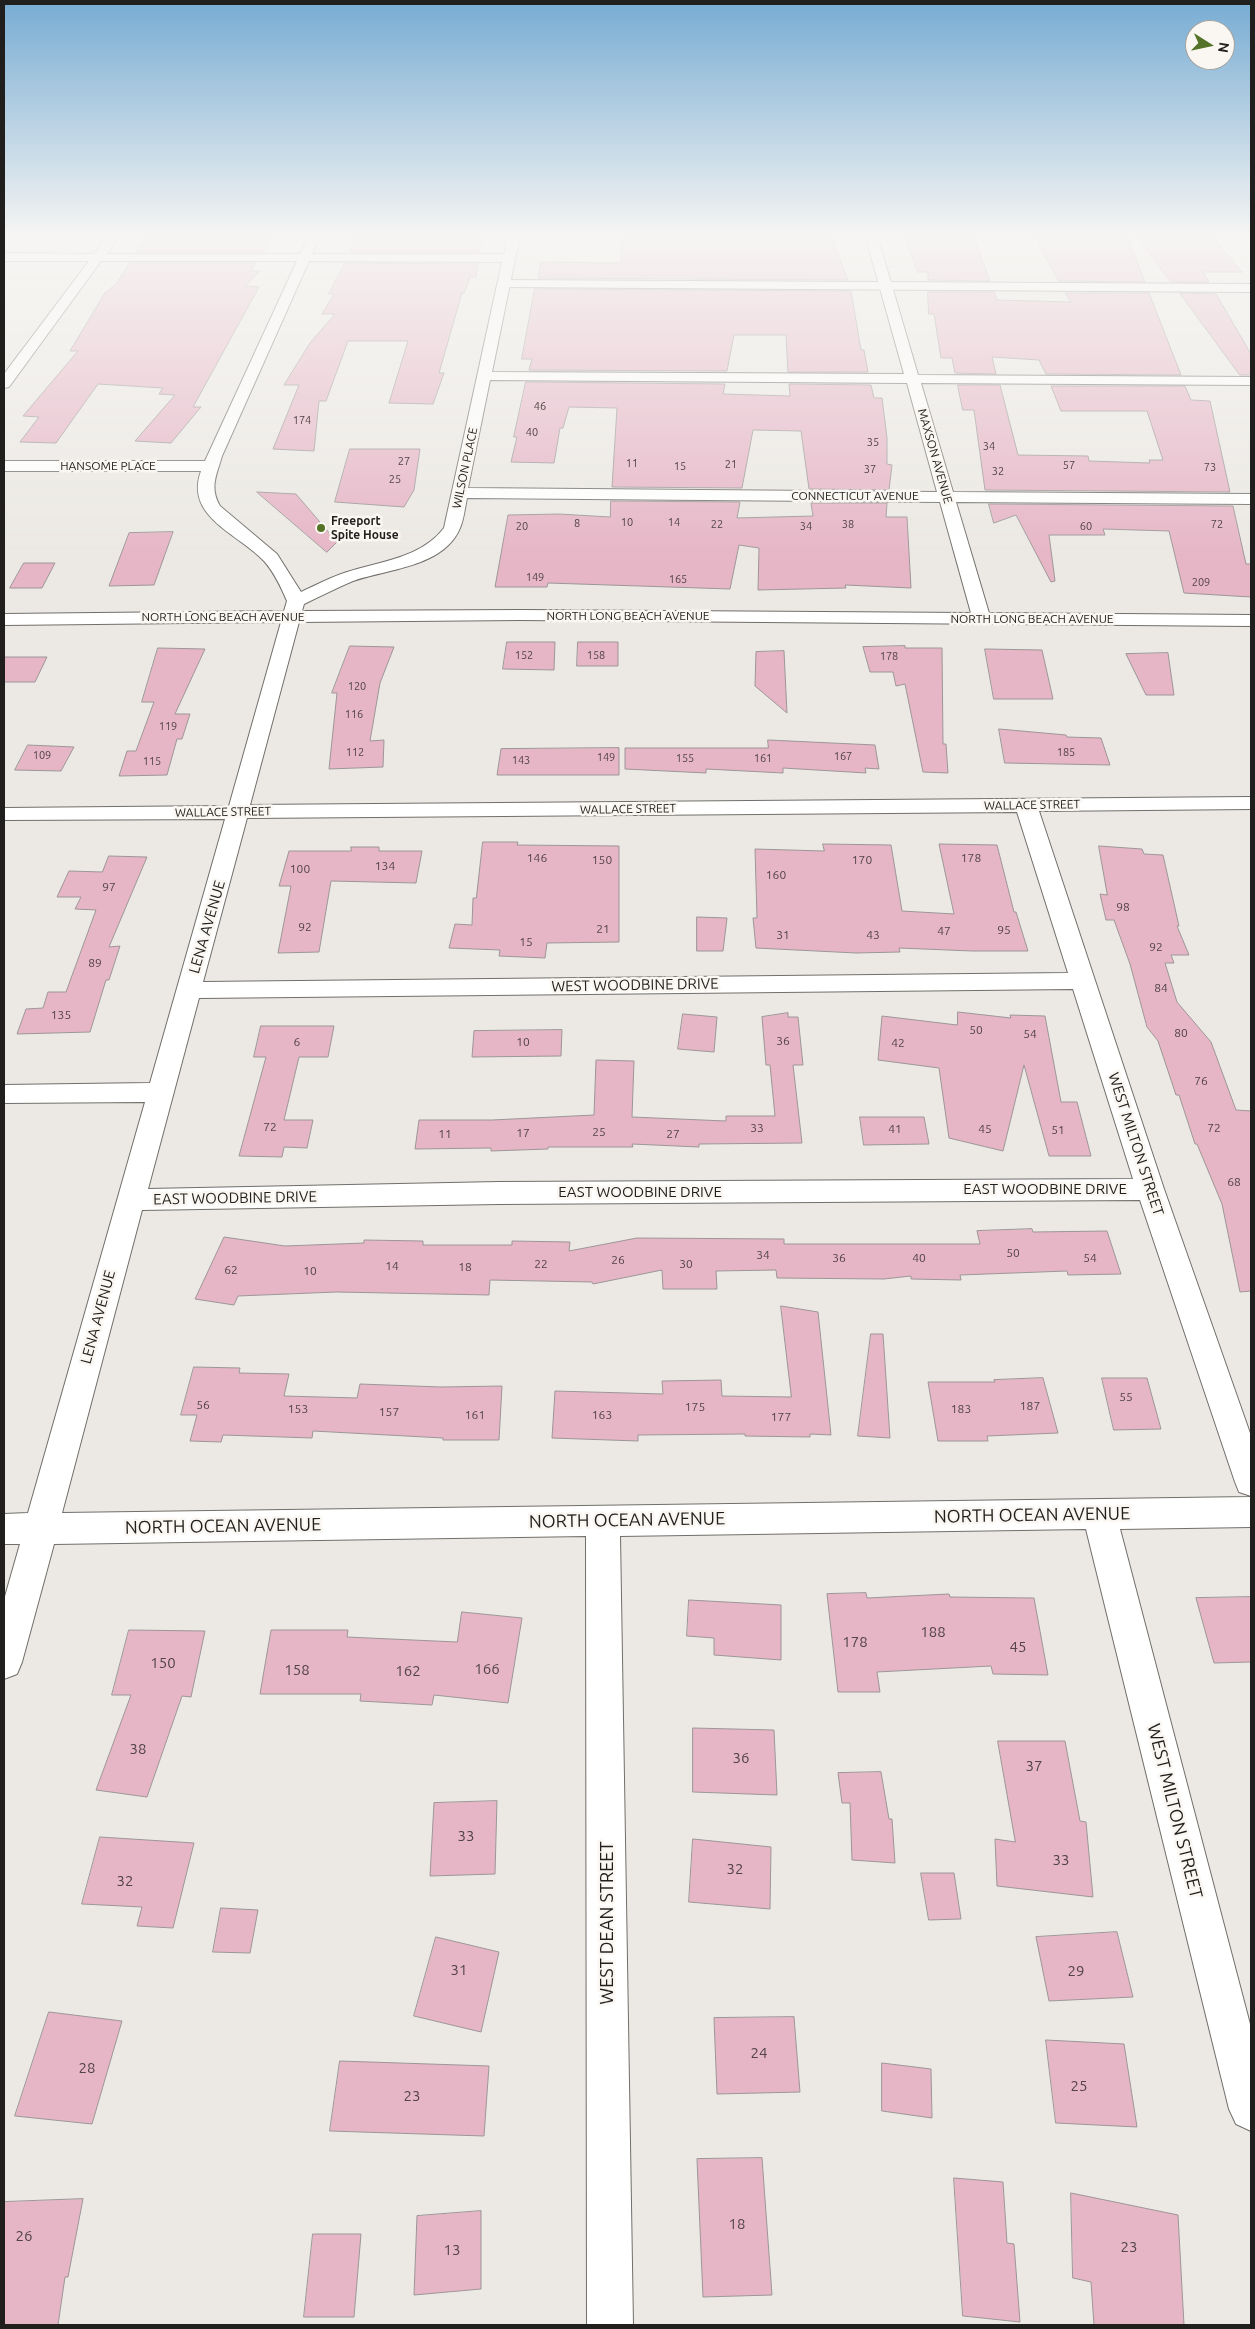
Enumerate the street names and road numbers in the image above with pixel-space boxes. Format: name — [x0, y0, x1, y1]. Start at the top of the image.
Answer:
street label: MAXSON AVENUE — [915, 407, 955, 505]
street label: WILSON PLACE — [449, 426, 481, 510]
street label: HANSOME PLACE — [60, 459, 156, 473]
street label: CONNECTICUT AVENUE — [791, 489, 919, 503]
street label: NORTH LONG BEACH AVENUE — [546, 609, 710, 623]
street label: NORTH LONG BEACH AVENUE — [141, 610, 305, 624]
street label: NORTH LONG BEACH AVENUE — [950, 612, 1114, 626]
street label: WALLACE STREET — [984, 797, 1080, 813]
street label: WALLACE STREET — [580, 801, 676, 817]
street label: WALLACE STREET — [175, 804, 271, 820]
street label: LENA AVENUE — [185, 878, 229, 976]
street label: WEST WOODBINE DRIVE — [551, 975, 719, 995]
street label: WEST MILTON STREET — [1104, 1070, 1168, 1218]
street label: EAST WOODBINE DRIVE — [963, 1180, 1127, 1198]
street label: EAST WOODBINE DRIVE — [558, 1183, 722, 1201]
street label: EAST WOODBINE DRIVE — [153, 1188, 317, 1208]
street label: LENA AVENUE — [77, 1268, 119, 1366]
street label: NORTH OCEAN AVENUE — [934, 1502, 1130, 1528]
street label: NORTH OCEAN AVENUE — [529, 1507, 725, 1533]
street label: NORTH OCEAN AVENUE — [125, 1513, 321, 1539]
street label: WEST MILTON STREET — [1143, 1721, 1207, 1901]
street label: WEST DEAN STREET — [596, 1842, 618, 2004]

